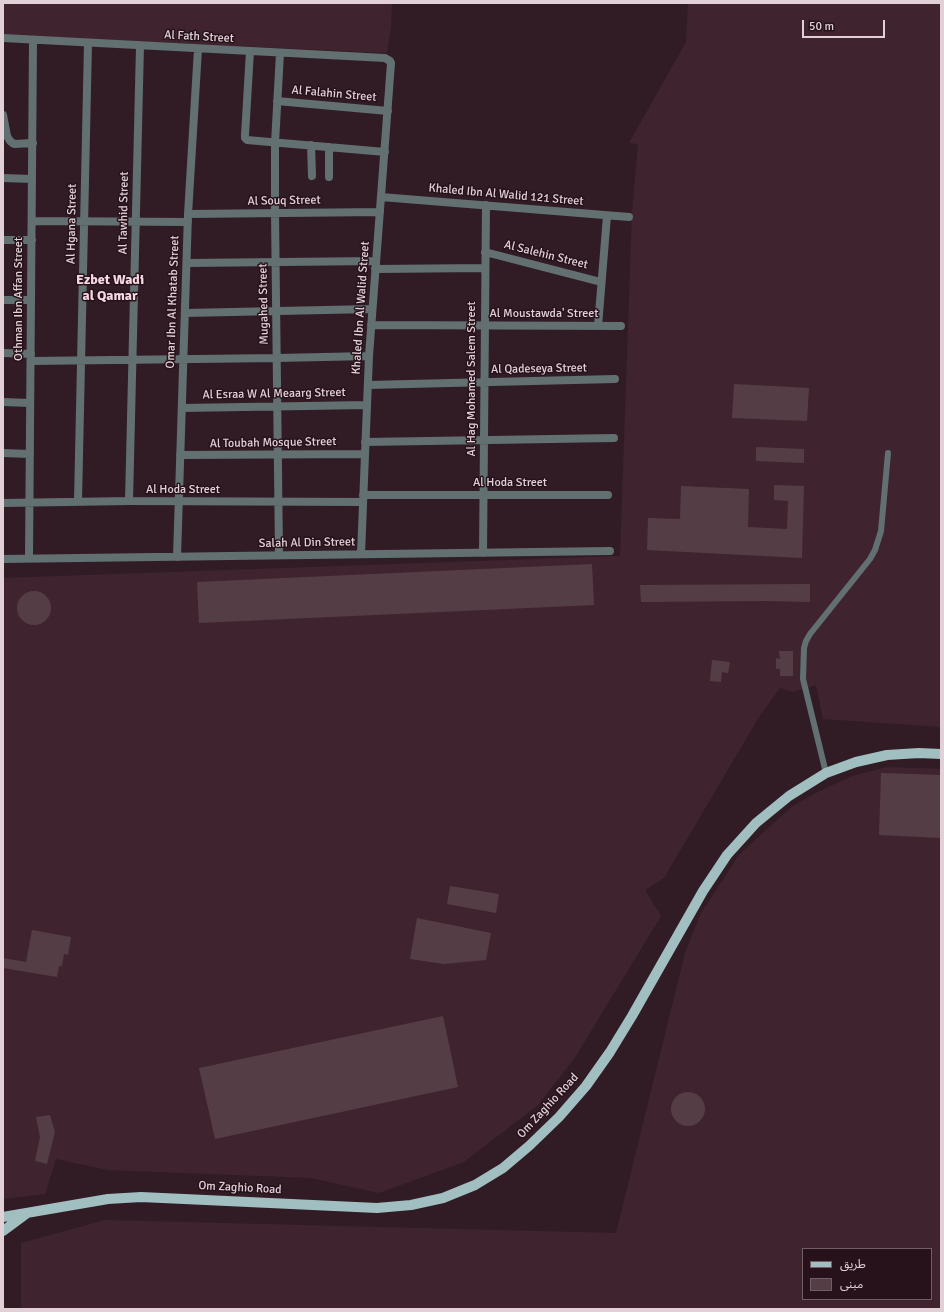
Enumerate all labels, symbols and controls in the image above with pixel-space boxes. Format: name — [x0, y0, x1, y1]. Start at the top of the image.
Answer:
scale bar — [804, 12, 887, 38]
text: 50 m — [809, 19, 834, 34]
street label: Al Fath Street — [164, 28, 234, 46]
street label: Al Falahin Street — [291, 83, 377, 105]
street label: Al Tawhid Street — [116, 171, 132, 255]
street label: Khaled Ibn Al Walid 121 Street — [428, 181, 584, 209]
street label: Al Hgana Street — [64, 184, 80, 264]
street label: Al Souq Street — [247, 193, 321, 209]
street label: Omar Ibn Al Khatab Street — [163, 235, 183, 369]
street label: Othman Ibn Affan Street — [12, 237, 26, 361]
street label: Al Salehin Street — [503, 238, 589, 272]
street label: Khaled Ibn Al Walid Street — [349, 241, 373, 375]
street label: Mugahed Street — [256, 263, 272, 345]
district label: Ezbet Wadi al Qamar — [76, 272, 144, 304]
street label: Al Hag Mohamed Salem Street — [465, 301, 479, 457]
street label: Al Moustawda' Street — [490, 307, 598, 321]
street label: Al Qadeseya Street — [491, 361, 587, 377]
street label: Al Esraa W Al Meaarg Street — [202, 386, 346, 402]
street label: Al Toubah Mosque Street — [210, 435, 336, 451]
street label: Al Hoda Street — [473, 476, 547, 490]
street label: Al Hoda Street — [146, 483, 220, 497]
street label: Salah Al Din Street — [259, 535, 355, 551]
street label: Om Zaghio Road — [514, 1071, 582, 1141]
street label: Om Zaghio Road — [198, 1179, 282, 1197]
legend — [802, 1248, 932, 1300]
text: طريق — [840, 1257, 866, 1272]
text: مبنى — [840, 1277, 863, 1292]

